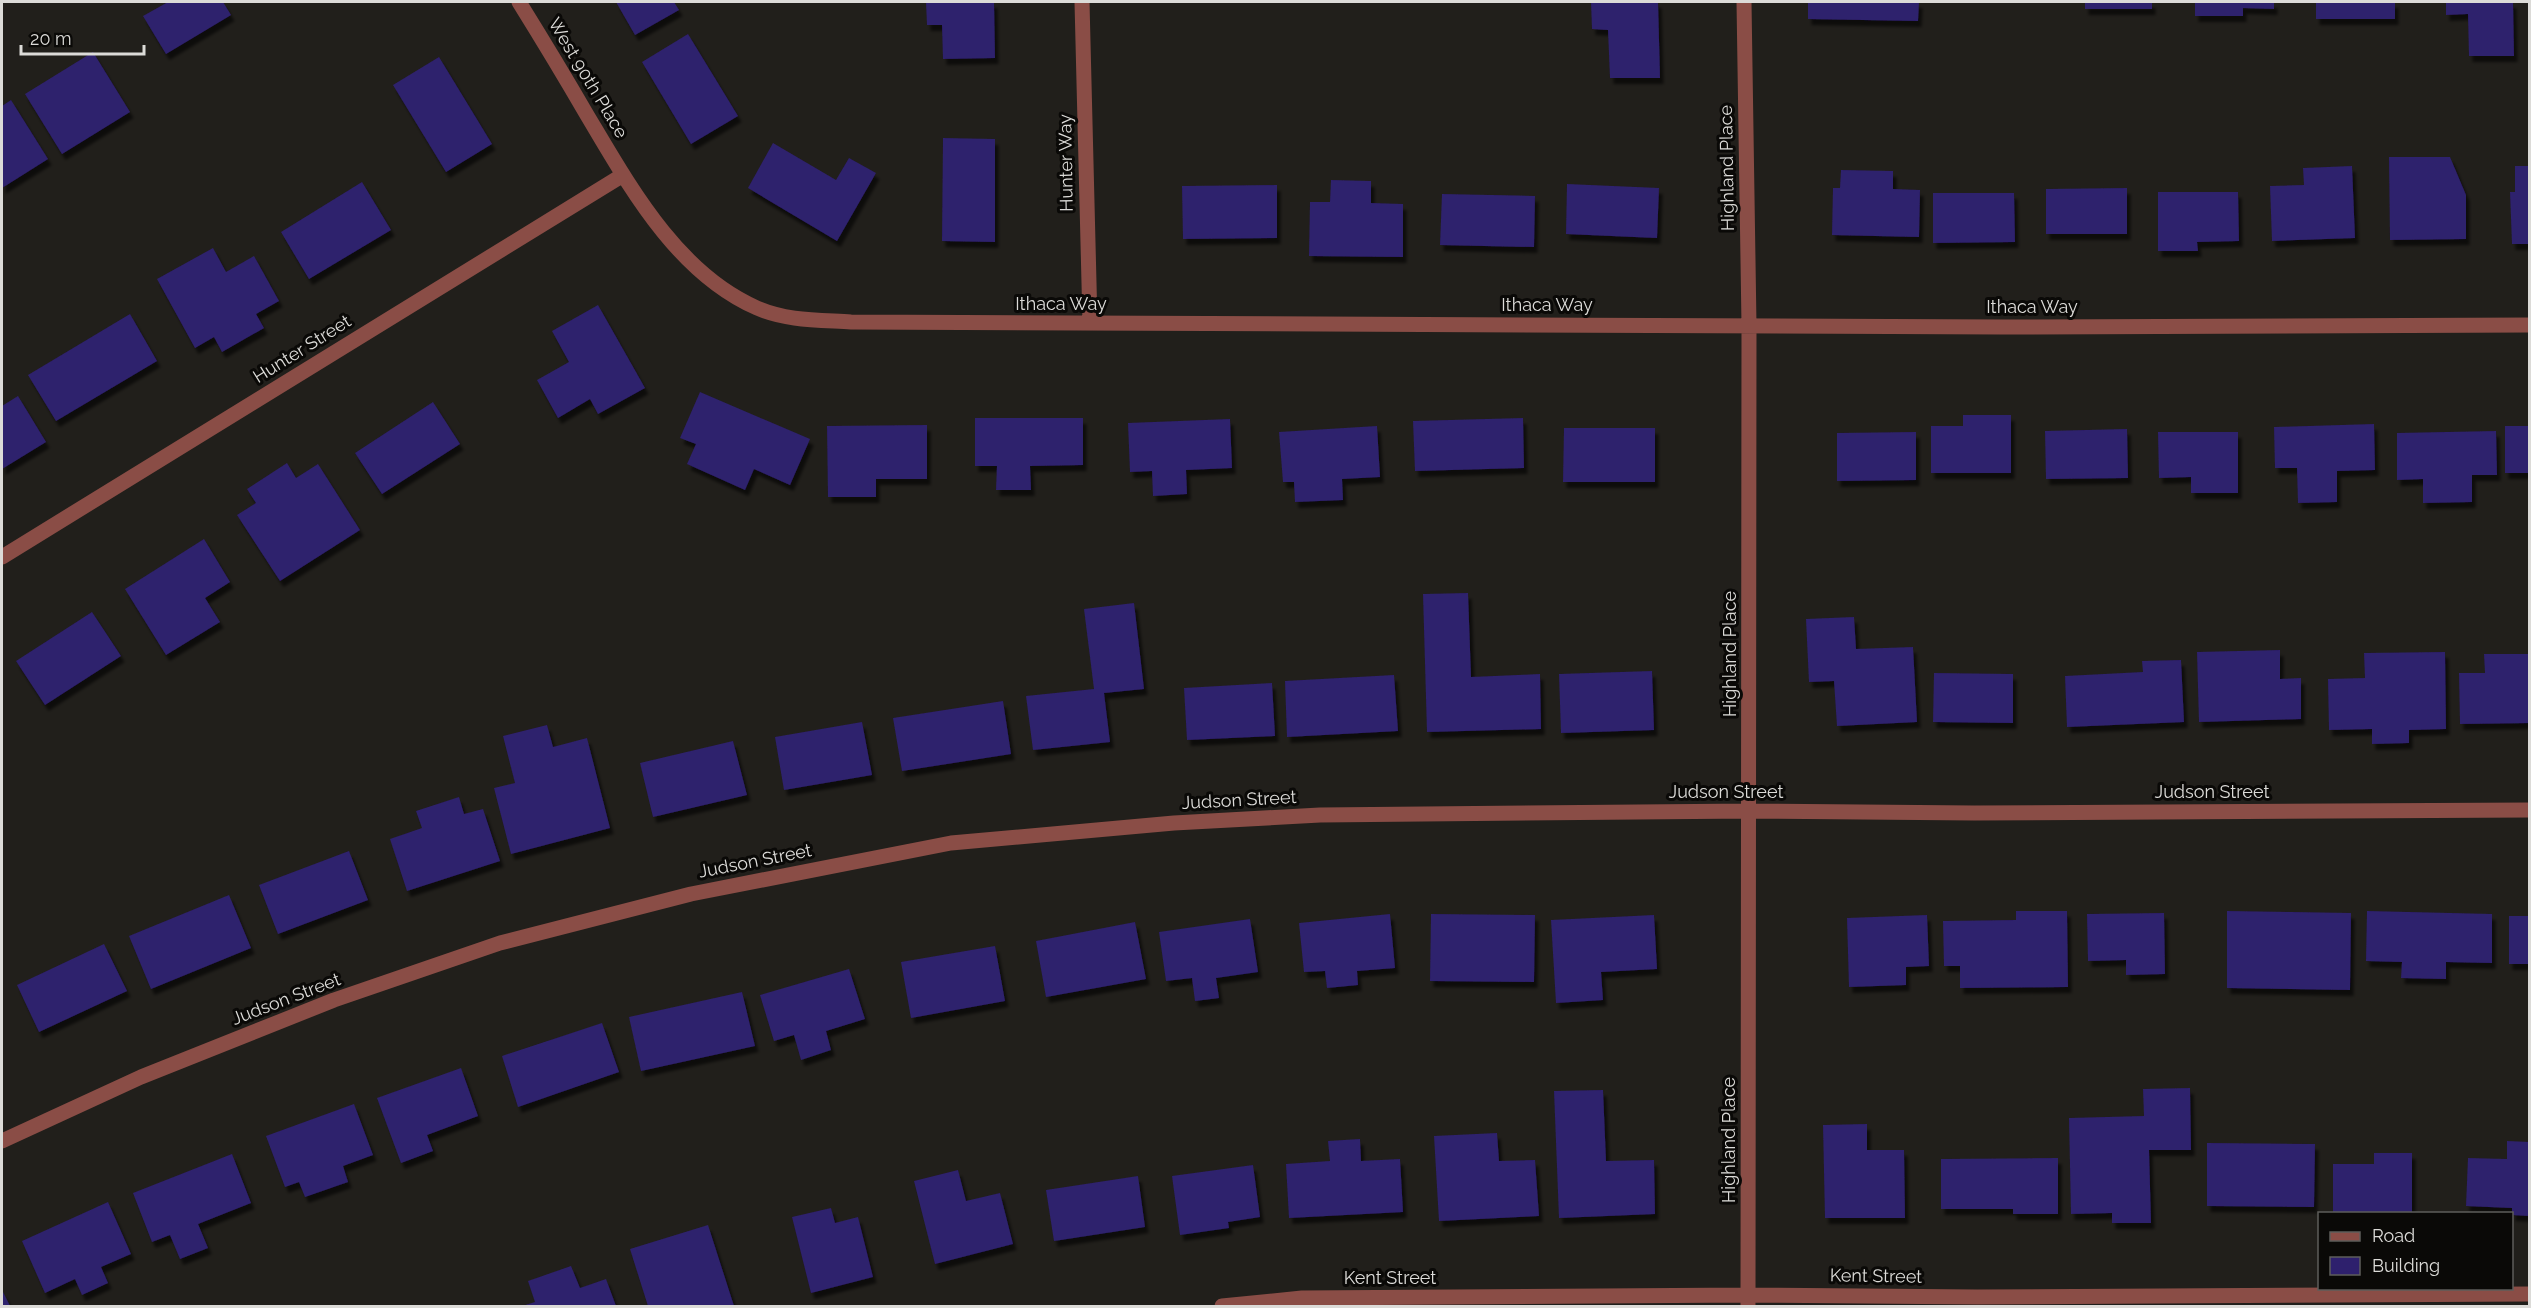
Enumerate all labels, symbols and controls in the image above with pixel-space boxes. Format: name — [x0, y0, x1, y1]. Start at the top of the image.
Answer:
street label: West 90th Place — [544, 14, 633, 142]
scale bar — [21, 18, 144, 56]
text: 20 m — [30, 28, 72, 49]
street label: Highland Place — [1715, 104, 1738, 231]
street label: Hunter Way — [1054, 114, 1077, 212]
street label: Ithaca Way — [1015, 293, 1107, 314]
street label: Ithaca Way — [1501, 294, 1593, 315]
street label: Ithaca Way — [1986, 296, 2078, 317]
street label: Hunter Street — [249, 310, 354, 387]
street label: Highland Place — [1719, 591, 1740, 717]
street label: Judson Street — [1669, 781, 1783, 802]
street label: Judson Street — [2155, 781, 2269, 802]
street label: Judson Street — [1181, 786, 1297, 813]
street label: Judson Street — [697, 839, 813, 882]
street label: Judson Street — [228, 968, 343, 1029]
street label: Highland Place — [1718, 1077, 1739, 1203]
legend — [2318, 1212, 2513, 1290]
text: Road — [2372, 1225, 2415, 1246]
text: Building — [2372, 1255, 2440, 1276]
street label: Kent Street — [1830, 1264, 1922, 1287]
street label: Kent Street — [1344, 1267, 1436, 1288]

